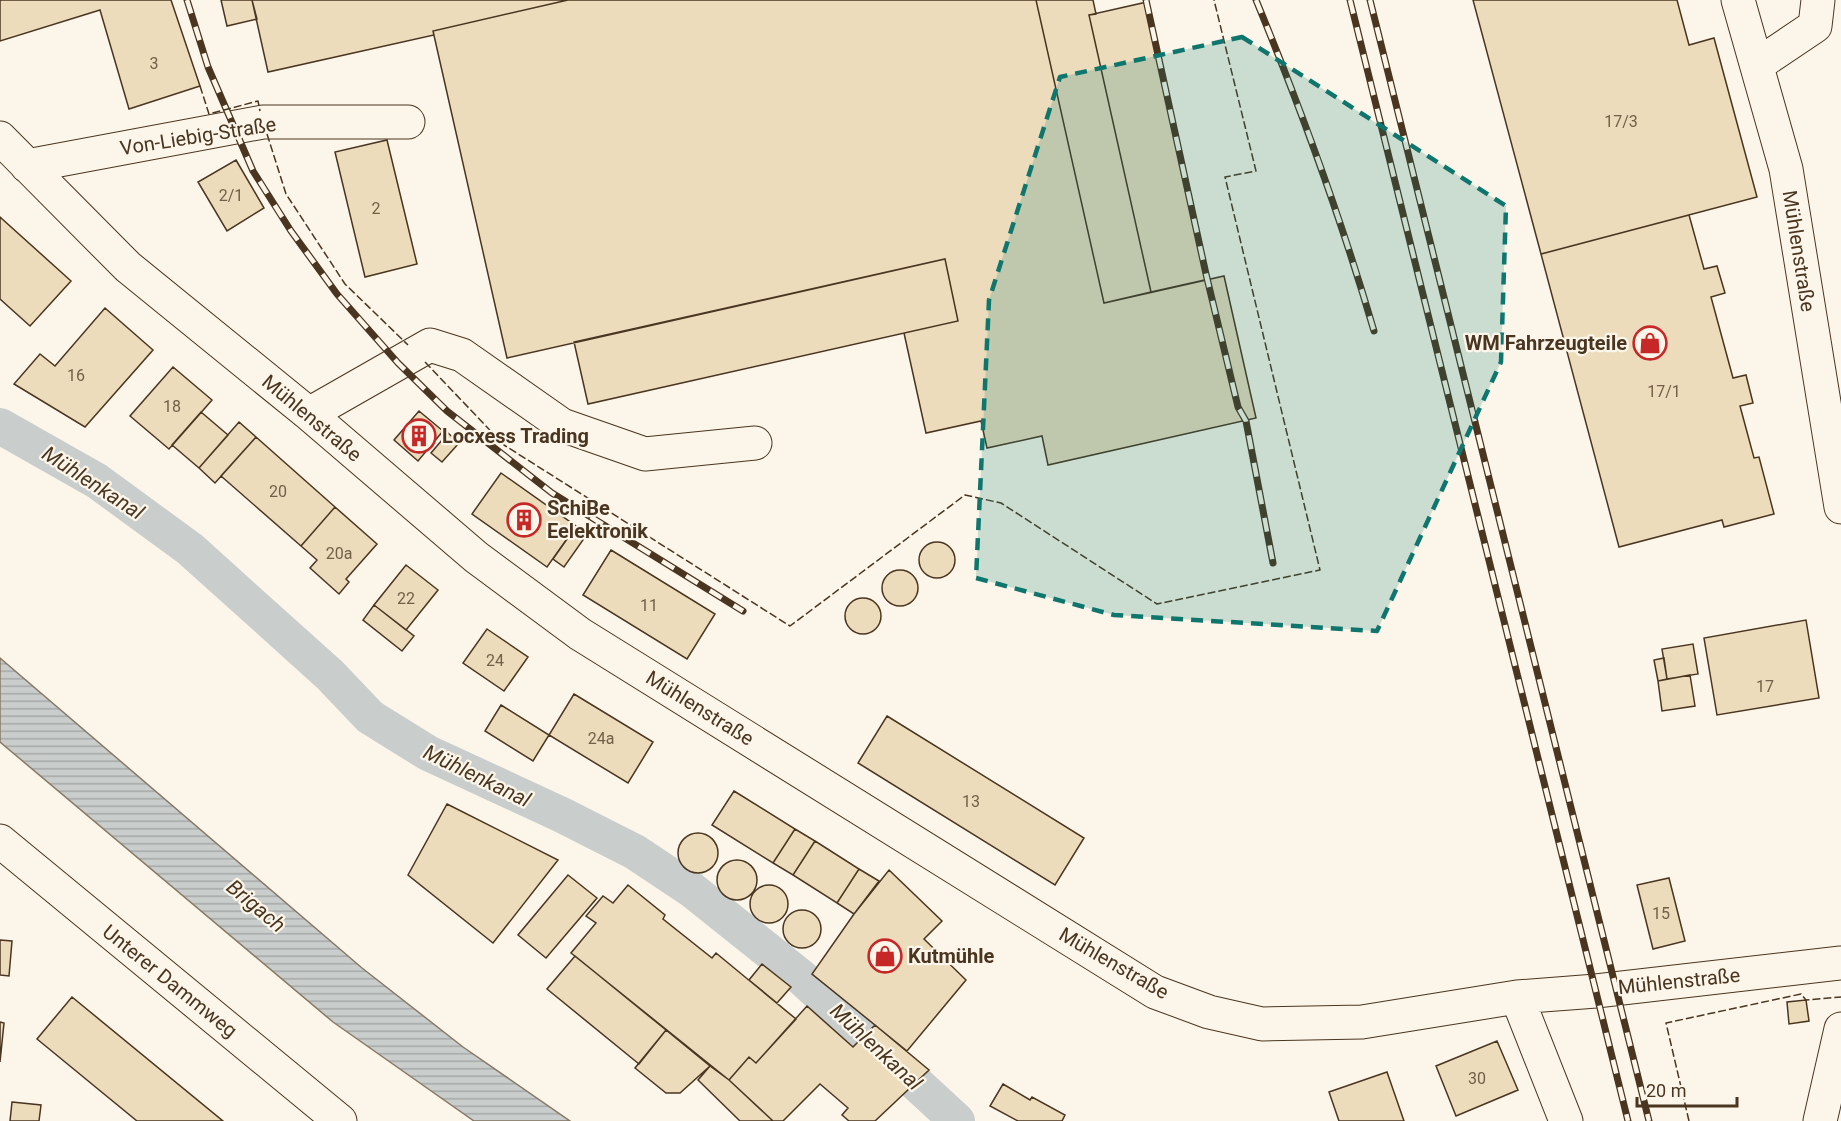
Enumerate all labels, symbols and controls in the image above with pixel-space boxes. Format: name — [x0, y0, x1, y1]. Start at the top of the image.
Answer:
house number: 3 — [150, 54, 159, 73]
street label: Von-Liebig-Straße — [118, 112, 278, 160]
house number: 17/3 — [1604, 112, 1638, 131]
house number: 2/1 — [219, 186, 243, 205]
street label: Mühlenstraße — [1778, 189, 1820, 313]
house number: 2 — [372, 199, 381, 218]
shop icon: WM Fahrzeugteile — [1632, 325, 1668, 361]
place label: WM Fahrzeugteile — [1465, 331, 1627, 355]
house number: 16 — [67, 366, 85, 385]
street label: Mühlenstraße — [257, 369, 367, 467]
house number: 17/1 — [1647, 382, 1681, 401]
house number: 18 — [163, 397, 181, 416]
building icon: Locxess Trading — [401, 418, 437, 454]
place label: Locxess Trading — [442, 424, 589, 448]
water label: Mühlenkanal — [38, 441, 149, 525]
house number: 20 — [269, 482, 287, 501]
place label: SchiBe Eelektronik — [547, 496, 648, 543]
building icon: SchiBe Eelektronik — [506, 502, 542, 538]
house number: 20a — [326, 544, 352, 563]
house number: 22 — [397, 589, 415, 608]
house number: 11 — [640, 596, 658, 615]
house number: 24 — [486, 651, 504, 670]
street label: Mühlenstraße — [642, 665, 758, 751]
house number: 17 — [1756, 677, 1774, 696]
house number: 24a — [588, 729, 614, 748]
water label: Mühlenkanal — [420, 740, 535, 813]
house number: 13 — [962, 792, 980, 811]
water label: Brigach — [222, 875, 290, 937]
house number: 15 — [1652, 904, 1670, 923]
street label: Unterer Dammweg — [98, 919, 242, 1043]
street label: Mühlenstraße — [1055, 922, 1173, 1004]
shop icon: Kutmühle — [867, 938, 903, 974]
place label: Kutmühle — [908, 944, 994, 968]
street label: Mühlenstraße — [1617, 963, 1741, 999]
water label: Mühlenkanal — [825, 999, 927, 1096]
house number: 30 — [1468, 1069, 1486, 1088]
scale bar — [1637, 1070, 1738, 1108]
text: 20 m — [1646, 1080, 1686, 1101]

